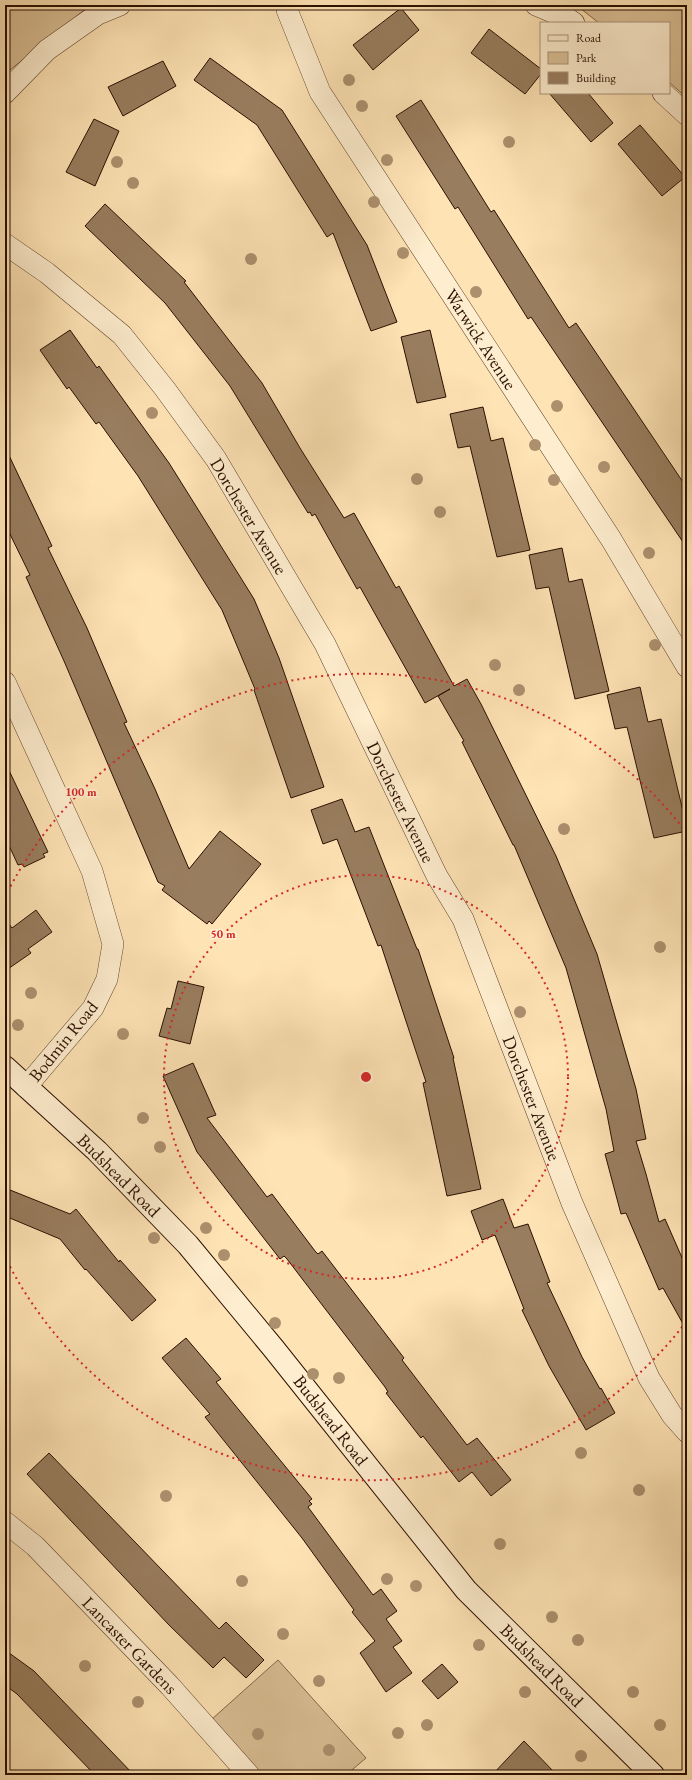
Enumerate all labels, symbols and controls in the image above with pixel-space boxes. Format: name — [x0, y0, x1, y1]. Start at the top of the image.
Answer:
legend — [540, 22, 670, 94]
text: Road — [576, 30, 602, 46]
text: Park — [576, 50, 597, 66]
text: Building — [576, 70, 617, 86]
street label: Warwick Avenue — [440, 284, 522, 394]
street label: Dorchester Avenue — [205, 454, 293, 578]
street label: Dorchester Avenue — [362, 738, 440, 866]
text: 100 m — [65, 784, 97, 800]
text: 50 m — [210, 926, 236, 942]
street label: Bodmin Road — [23, 995, 103, 1086]
street label: Dorchester Avenue — [498, 1032, 566, 1164]
centre of rings — [359, 1070, 373, 1084]
street label: Budshead Road — [72, 1128, 166, 1222]
street label: Budshead Road — [288, 1370, 374, 1471]
street label: Lancaster Gardens — [78, 1591, 183, 1699]
street label: Budshead Road — [495, 1618, 589, 1712]

